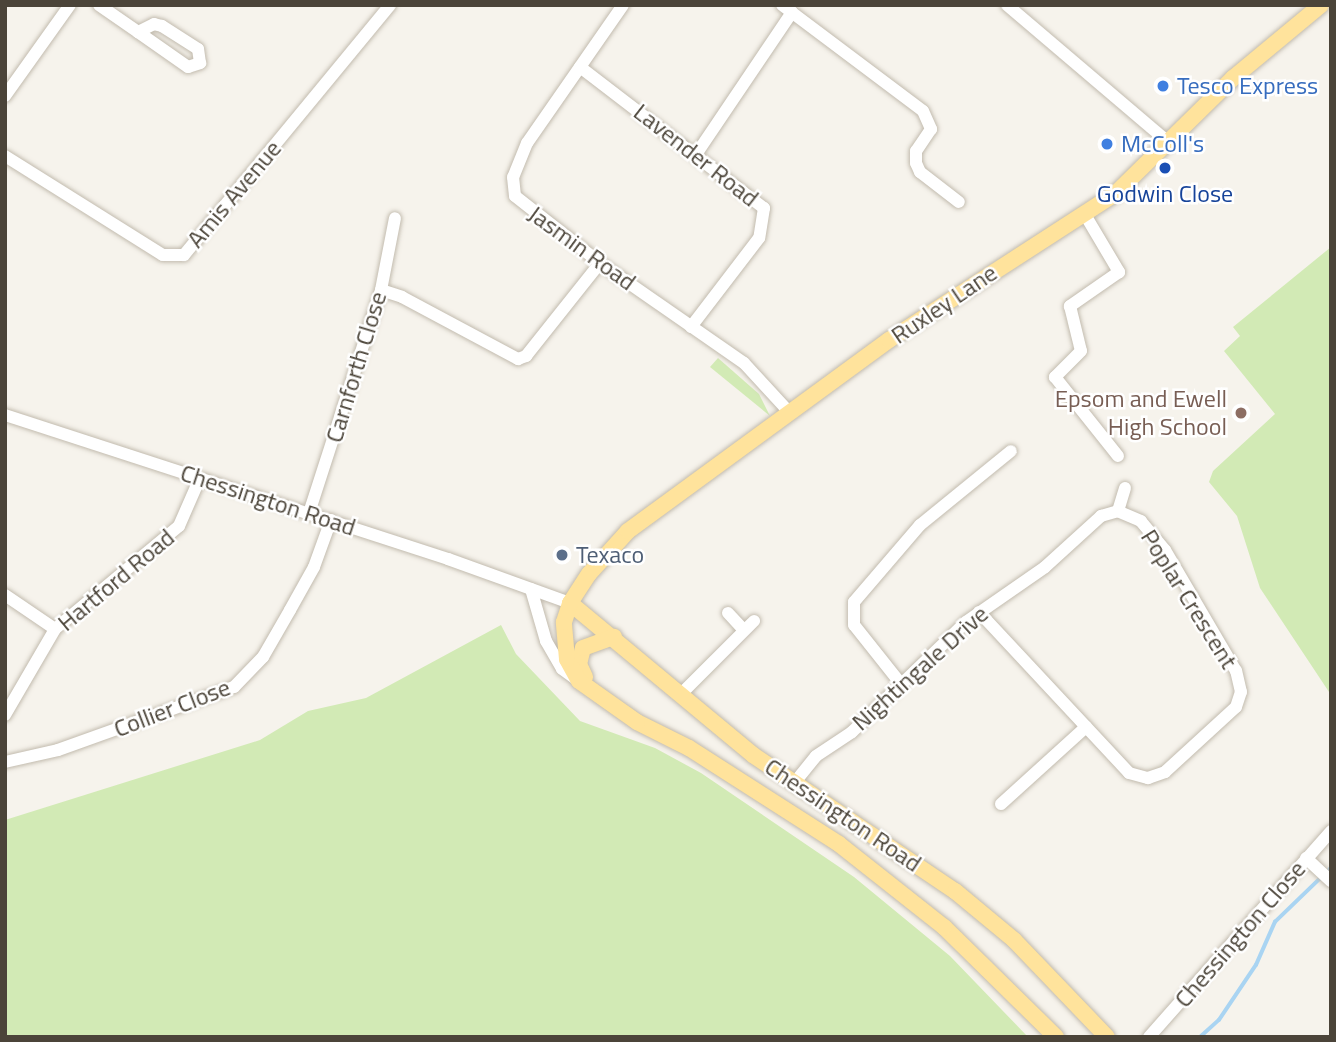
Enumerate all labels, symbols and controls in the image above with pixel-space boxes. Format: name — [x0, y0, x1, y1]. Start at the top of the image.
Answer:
place label: Tesco Express — [1177, 72, 1318, 100]
marker: Tesco Express — [1155, 78, 1171, 94]
street label: Lavender Road — [628, 97, 764, 213]
place label: McColl's — [1121, 130, 1204, 158]
street label: Amis Avenue — [181, 135, 287, 253]
marker: McColl's — [1099, 136, 1115, 152]
marker: Godwin Close — [1157, 160, 1173, 176]
place label: Godwin Close — [1097, 180, 1233, 208]
street label: Jasmin Road — [523, 199, 641, 297]
street label: Ruxley Lane — [886, 258, 1002, 350]
street label: Carnforth Close — [319, 288, 393, 446]
place label: Epsom and Ewell High School — [1055, 385, 1227, 441]
marker: Epsom and Ewell High School — [1233, 405, 1249, 421]
street label: Chessington Road — [177, 458, 359, 542]
street label: Hartford Road — [52, 523, 180, 637]
street label: Poplar Crescent — [1135, 524, 1243, 674]
place label: Texaco — [576, 541, 644, 569]
marker: Texaco — [554, 547, 570, 563]
street label: Nightingale Drive — [846, 599, 994, 737]
street label: Collier Close — [110, 673, 234, 743]
street label: Chessington Road — [759, 752, 927, 878]
street label: Chessington Close — [1169, 855, 1311, 1013]

